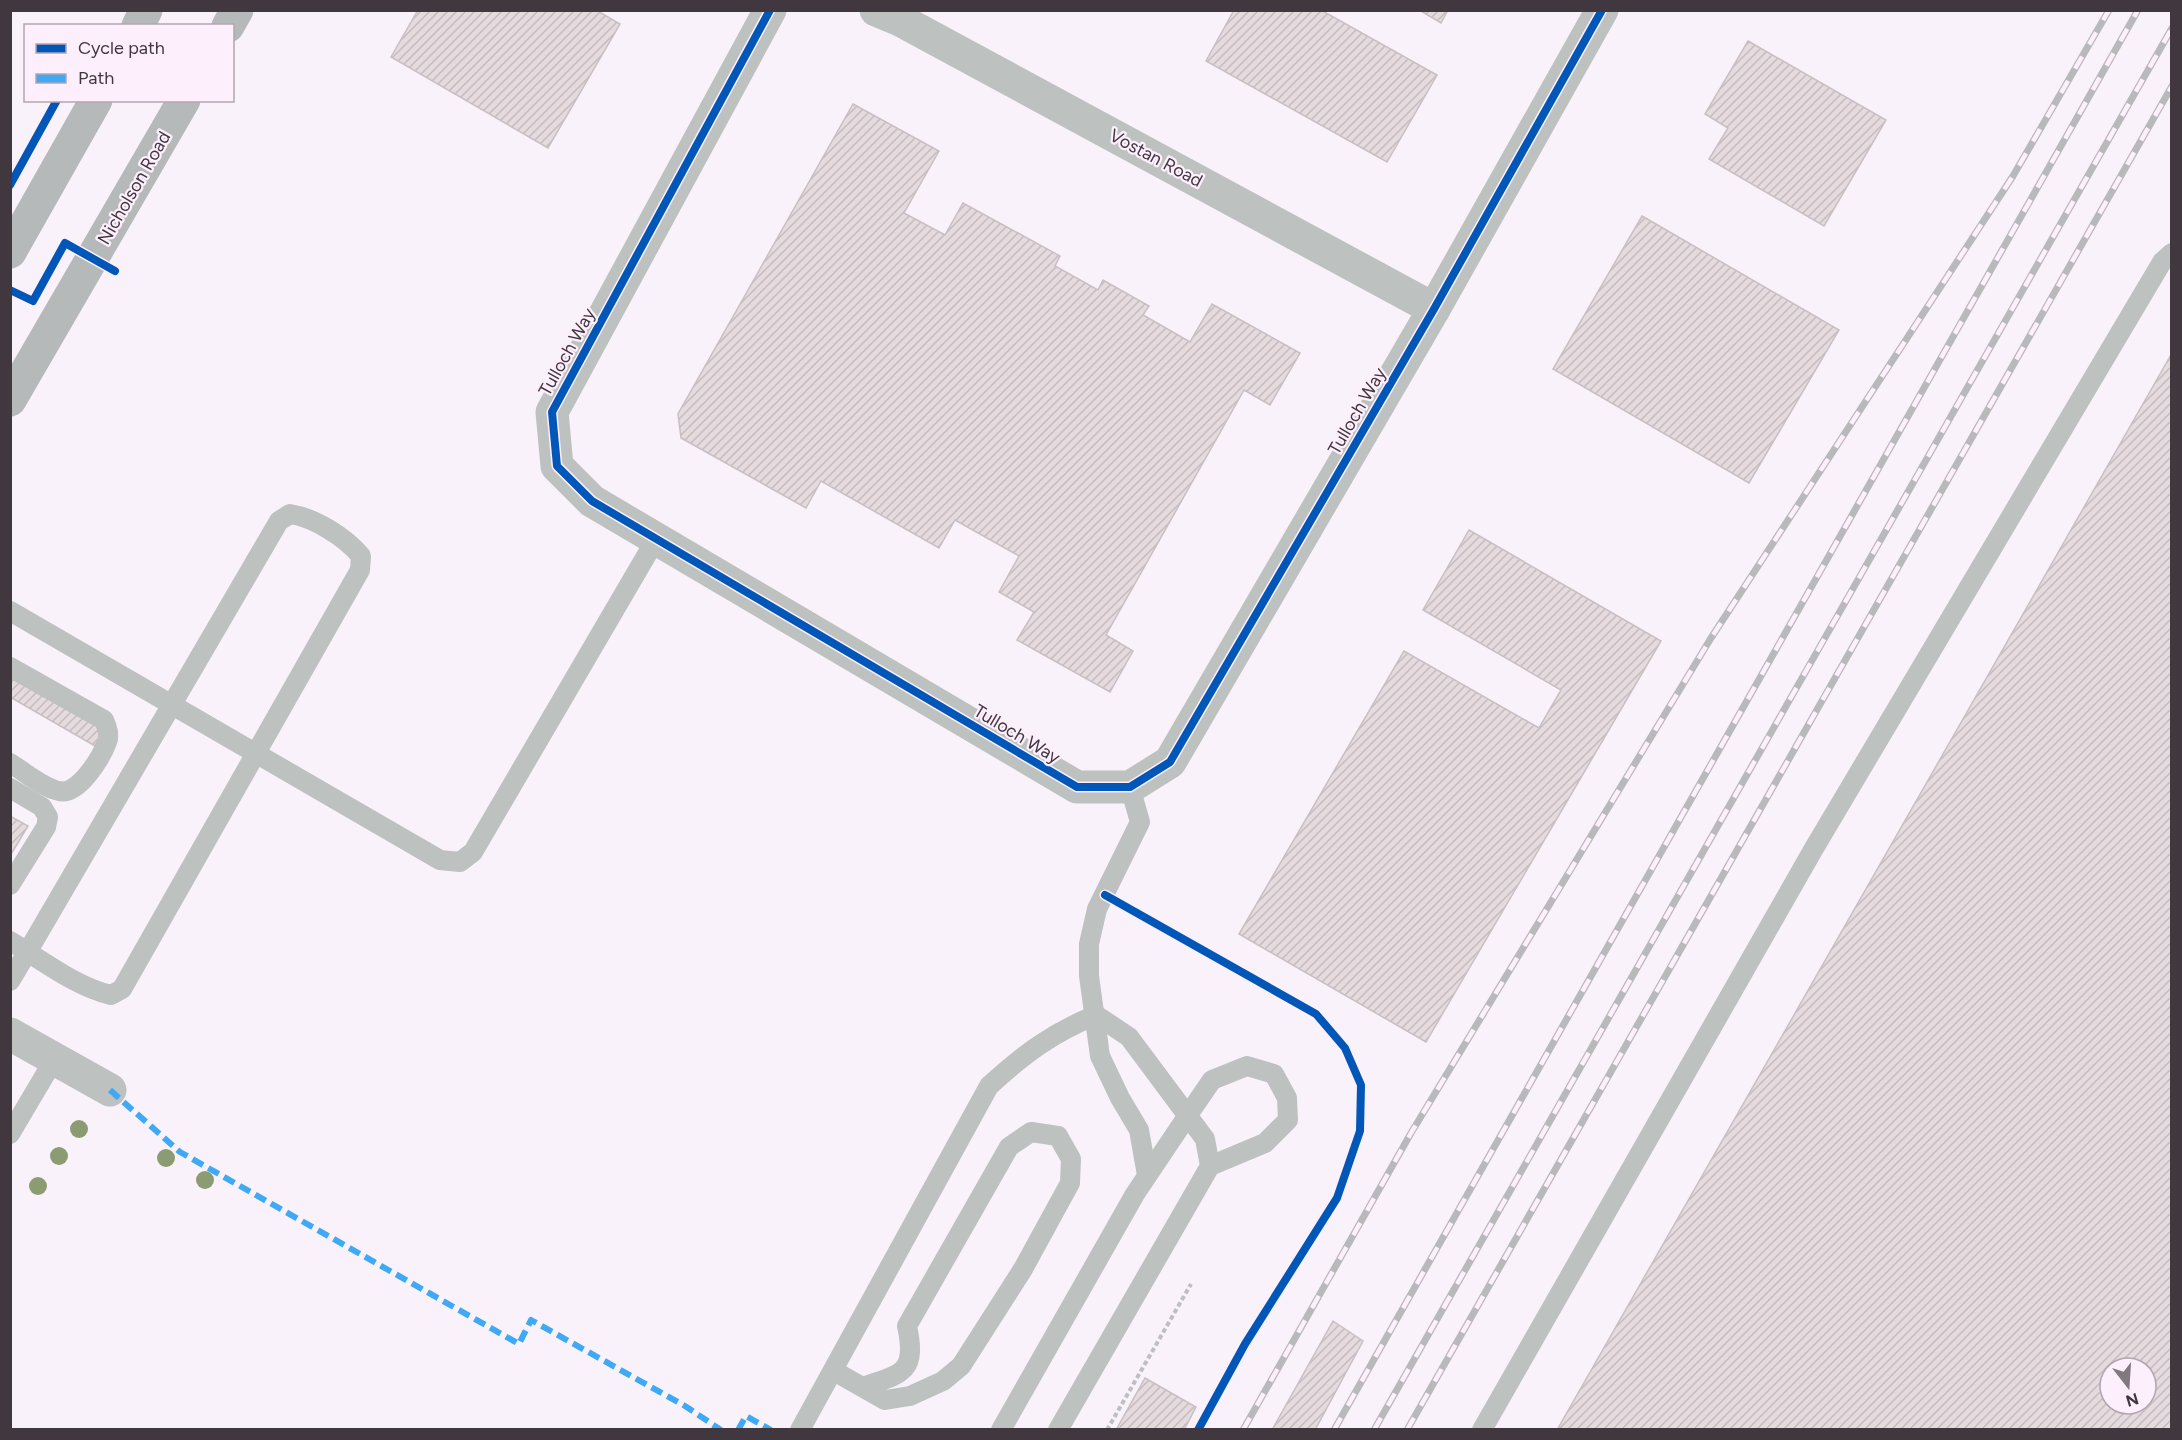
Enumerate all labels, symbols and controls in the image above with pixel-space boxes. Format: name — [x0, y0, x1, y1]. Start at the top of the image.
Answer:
legend — [24, 24, 234, 102]
text: Cycle path — [78, 37, 165, 59]
text: Path — [78, 67, 114, 89]
street label: Vostan Road — [1106, 124, 1206, 192]
street label: Nicholson Road — [93, 127, 175, 249]
street label: Tulloch Way — [534, 304, 600, 400]
street label: Tulloch Way — [1323, 363, 1391, 458]
street label: Tulloch Way — [970, 700, 1065, 769]
north arrow — [2098, 1356, 2158, 1416]
text: N — [2124, 1389, 2141, 1411]

